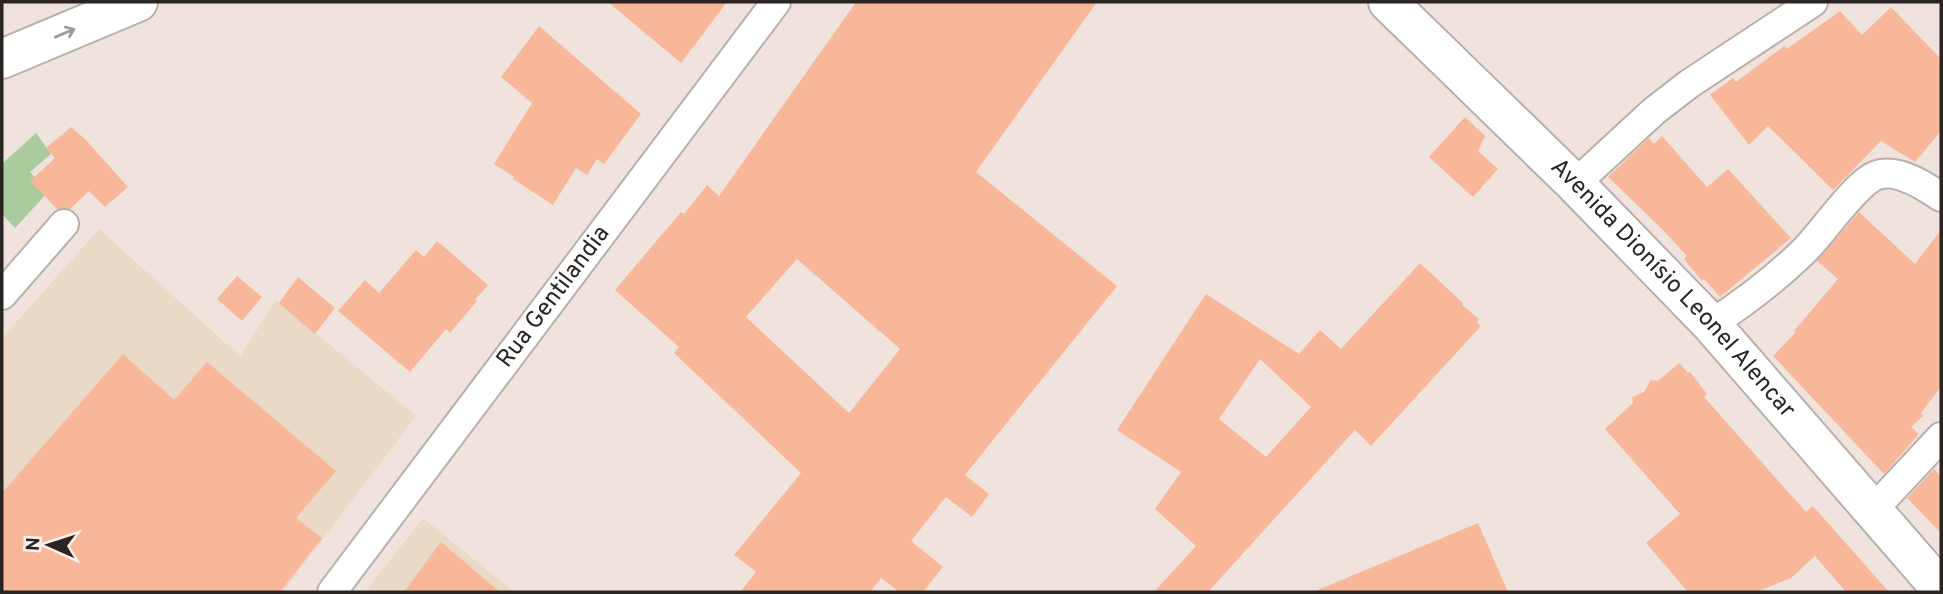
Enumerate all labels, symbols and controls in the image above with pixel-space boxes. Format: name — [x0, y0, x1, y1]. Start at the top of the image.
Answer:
one-way arrow — [53, 25, 75, 38]
street label: Avenida Dionísio Leonel Alencar — [1543, 153, 1801, 425]
street label: Rua Gentilandia — [491, 220, 617, 374]
north arrow — [14, 510, 84, 580]
text: N — [22, 537, 46, 552]

